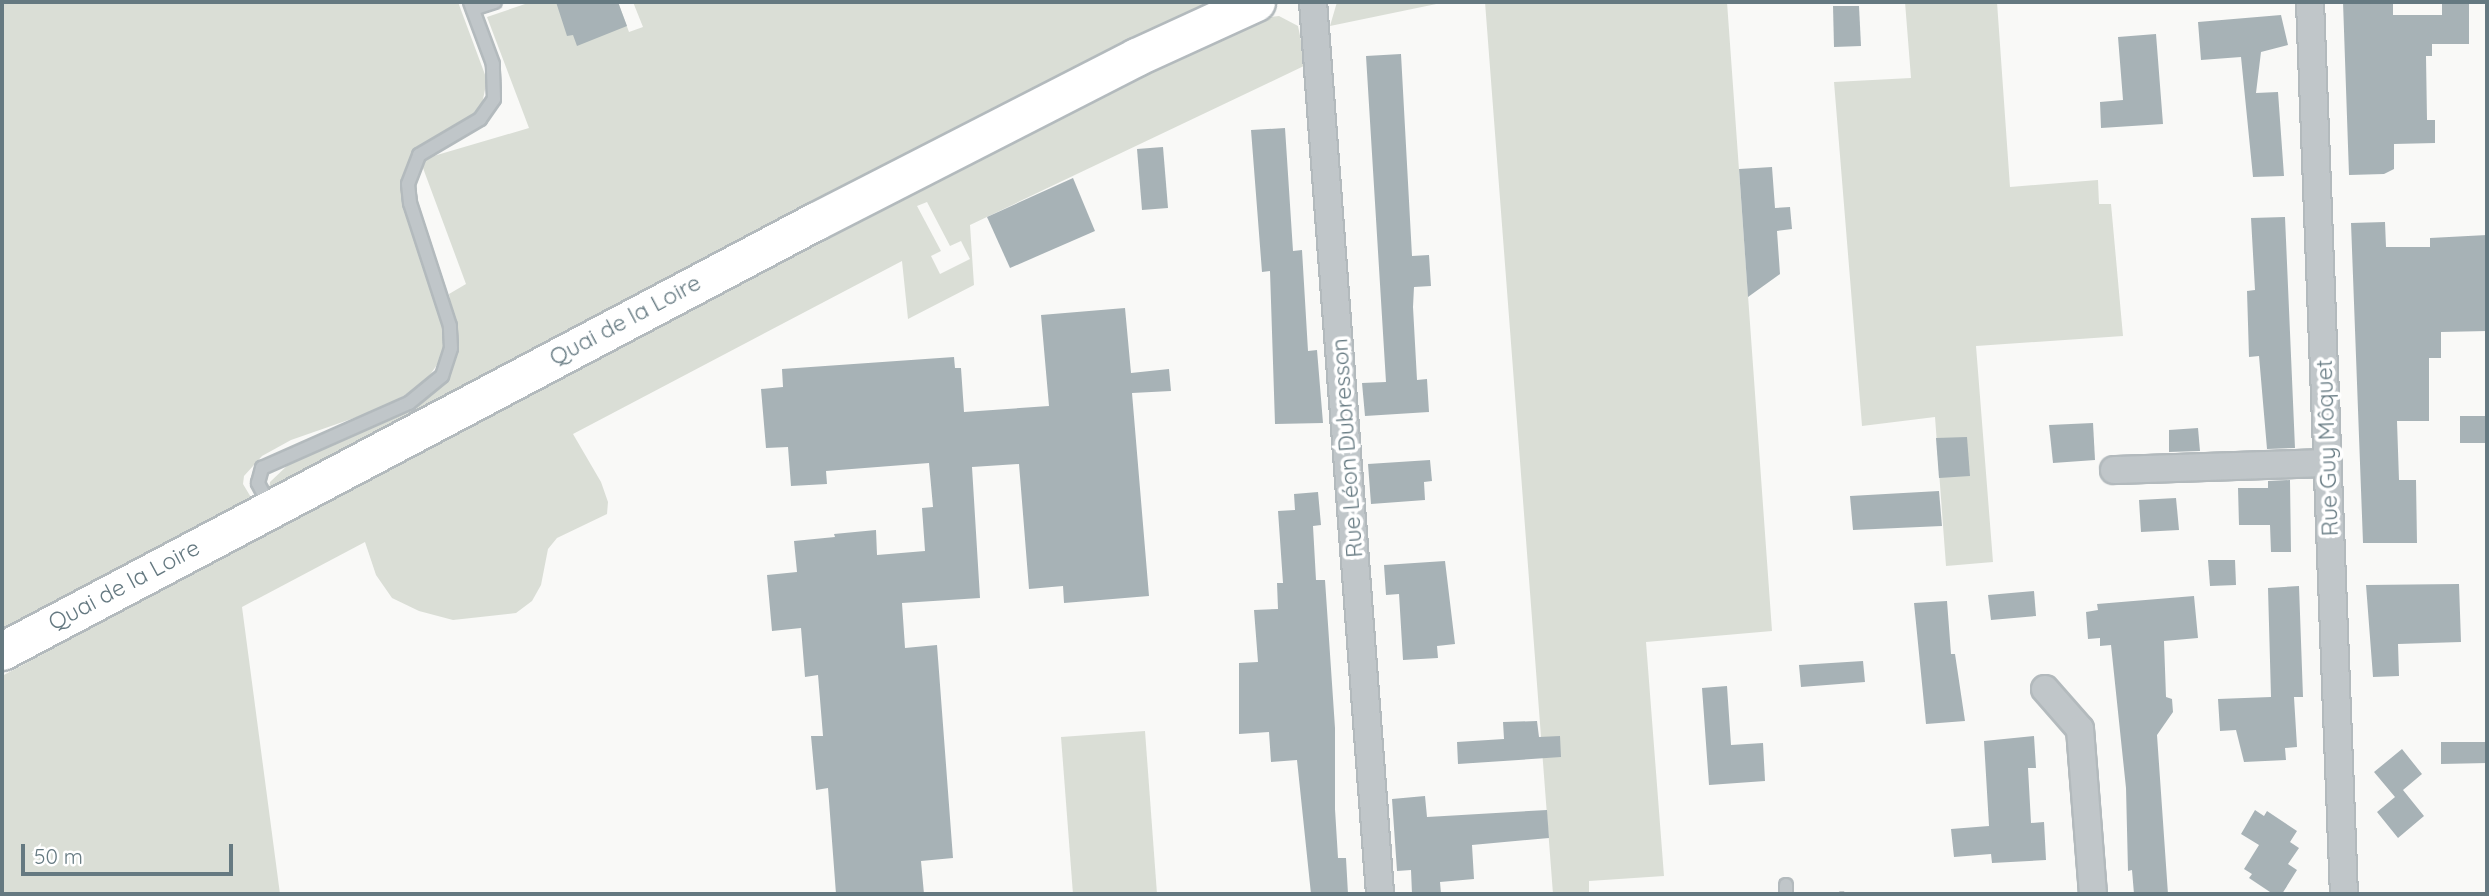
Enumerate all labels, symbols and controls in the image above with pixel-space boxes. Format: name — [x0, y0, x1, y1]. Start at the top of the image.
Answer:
street label: Quai de la Loire — [545, 269, 705, 371]
street label: Rue Léon Dubresson — [1326, 337, 1368, 559]
street label: Rue Guy Môquet — [2310, 359, 2344, 537]
street label: Quai de la Loire — [44, 534, 204, 636]
scale bar — [24, 830, 236, 874]
text: 50 m — [34, 843, 83, 869]

